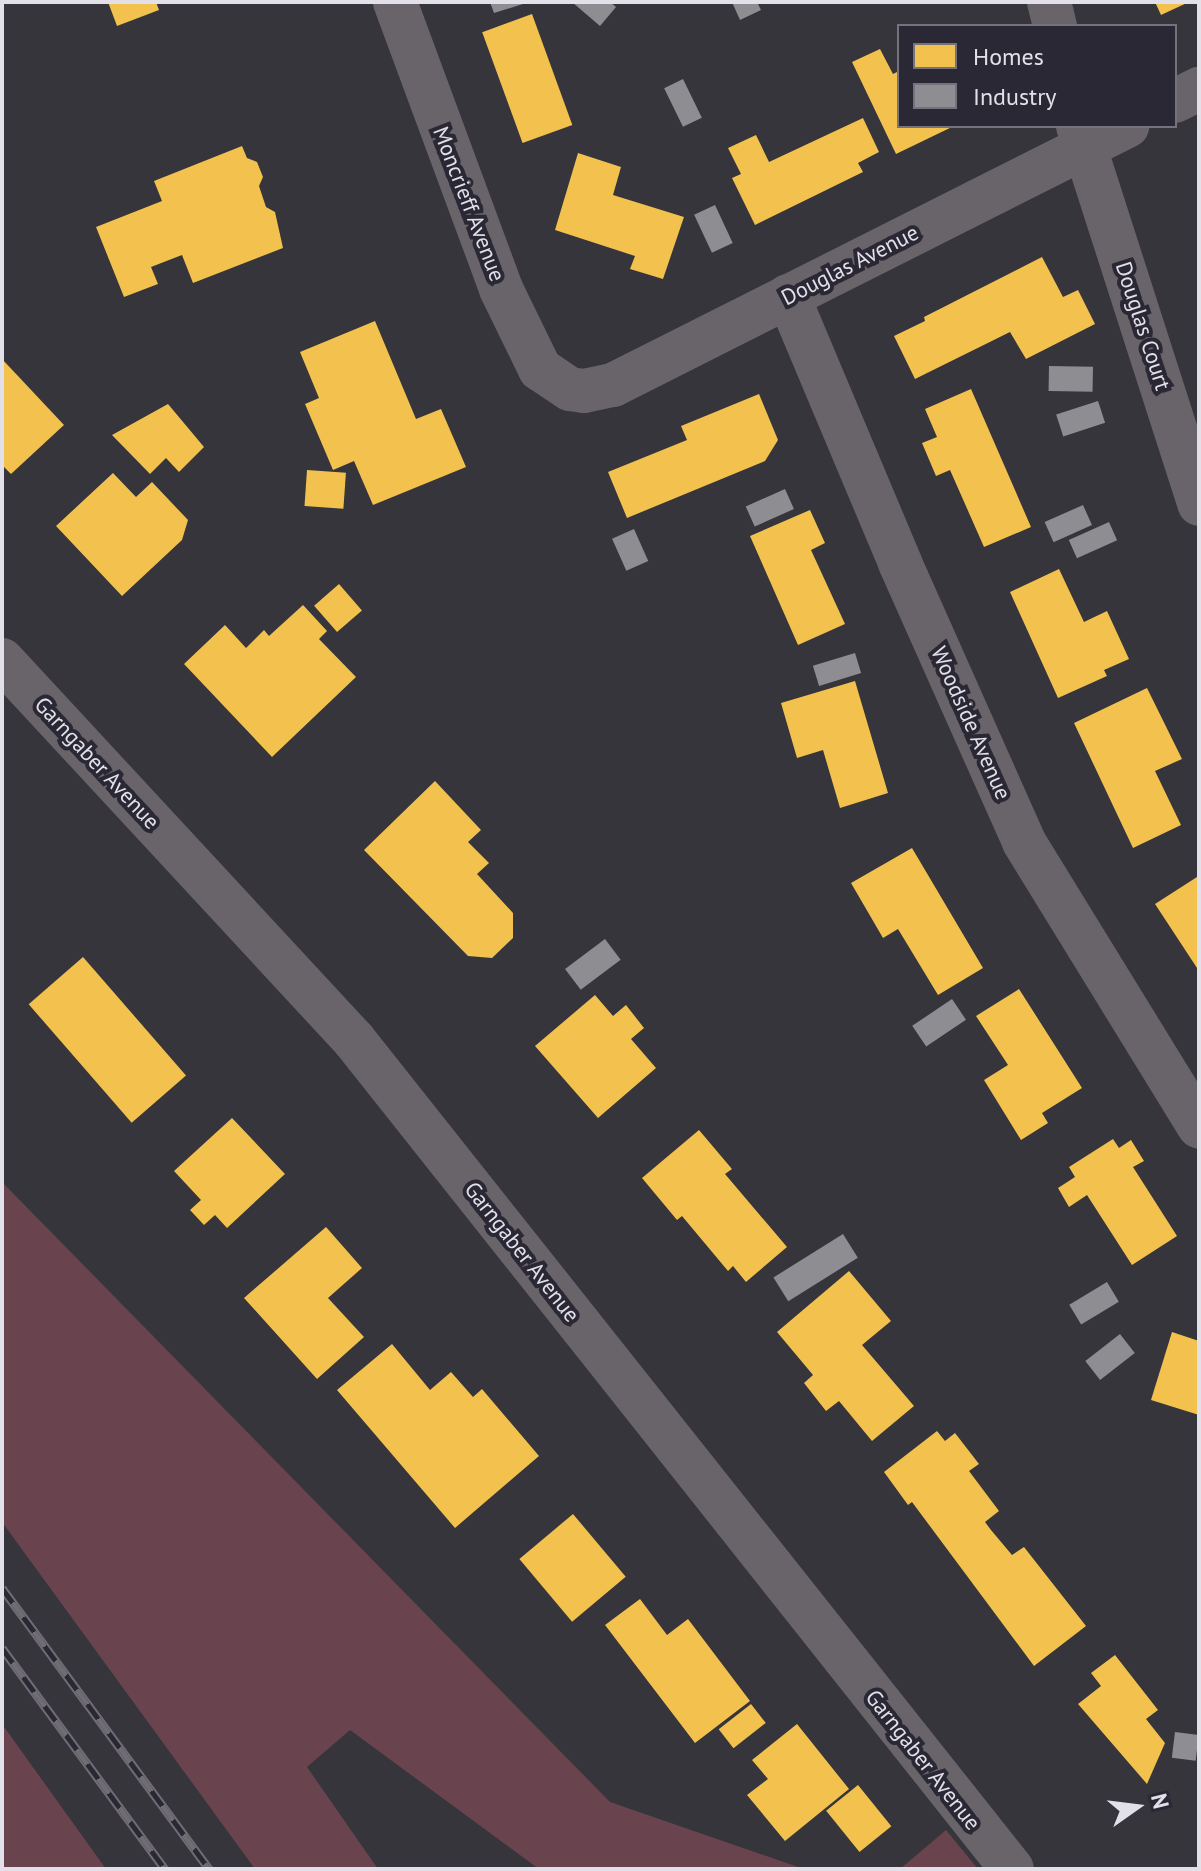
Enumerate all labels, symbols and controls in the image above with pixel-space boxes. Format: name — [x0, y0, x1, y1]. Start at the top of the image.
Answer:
legend — [897, 24, 1177, 128]
text: Homes — [973, 41, 1044, 72]
text: Industry — [973, 81, 1057, 112]
street label: Moncrieff Avenue — [427, 123, 511, 285]
street label: Douglas Avenue — [777, 219, 923, 311]
street label: Douglas Court — [1110, 259, 1176, 393]
street label: Woodside Avenue — [925, 642, 1017, 804]
street label: Garngaber Avenue — [29, 691, 165, 835]
street label: Garngaber Avenue — [459, 1176, 585, 1328]
street label: Garngaber Avenue — [860, 1684, 986, 1836]
north arrow — [1097, 1767, 1177, 1847]
text: N — [1145, 1791, 1176, 1812]

